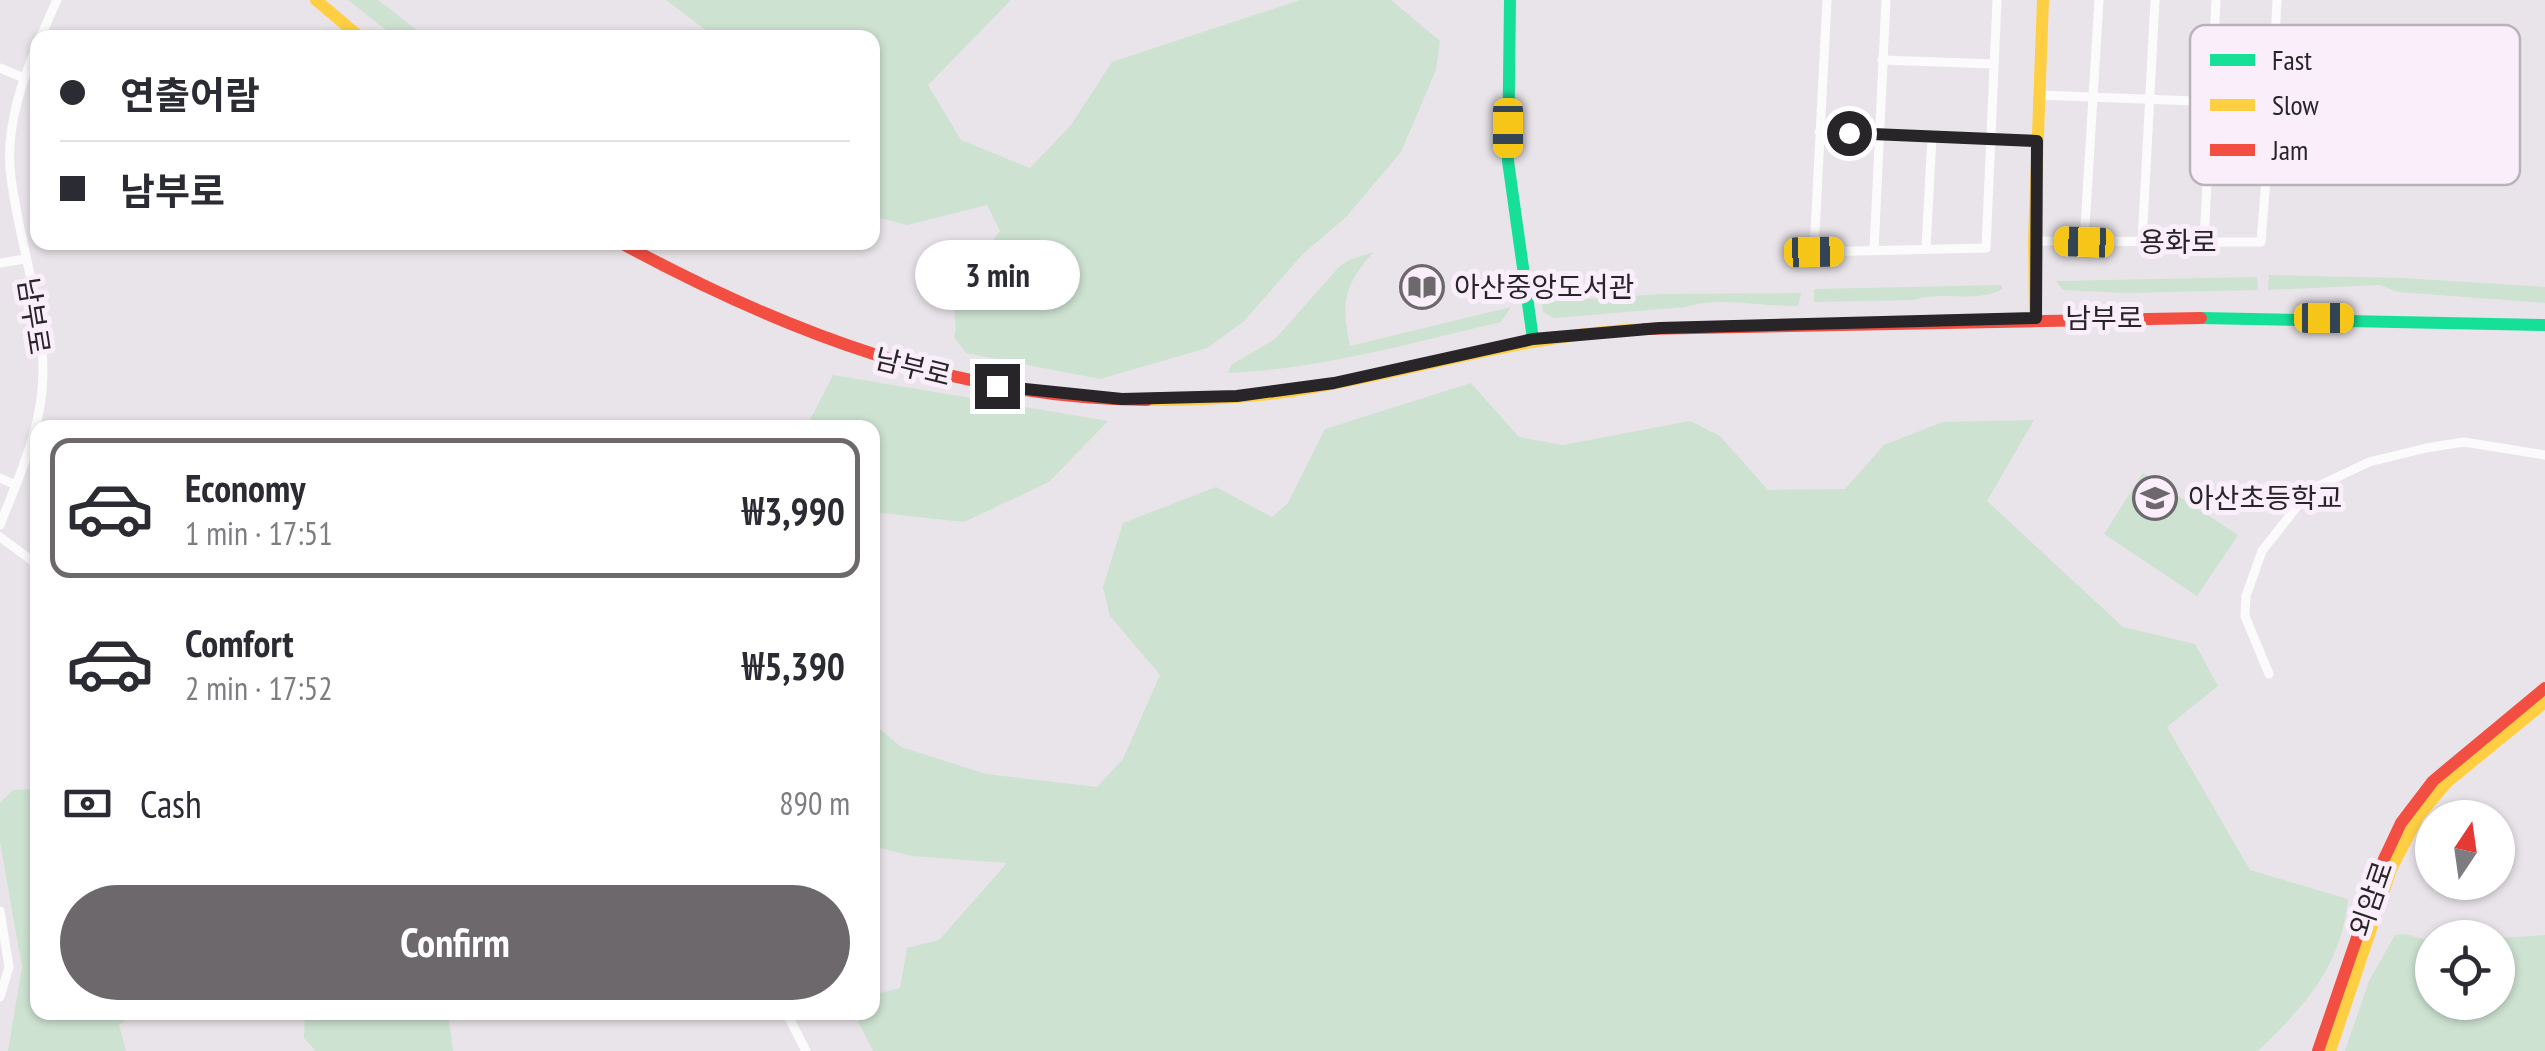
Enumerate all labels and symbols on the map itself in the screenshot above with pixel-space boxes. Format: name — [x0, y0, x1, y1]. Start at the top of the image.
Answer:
legend — [2190, 25, 2520, 185]
text: Fast — [2272, 41, 2312, 78]
text: Slow — [2272, 86, 2319, 123]
car — [1493, 98, 1523, 158]
route start — [1827, 111, 1872, 156]
text: Jam — [2271, 131, 2308, 168]
street label: 용화로 — [2139, 223, 2217, 260]
car — [2053, 226, 2115, 258]
car — [1784, 236, 1844, 268]
callout: 3 min — [914, 241, 1080, 311]
library icon: 아산중앙도서관 — [1399, 264, 1445, 310]
place label: 아산중앙도서관 — [1454, 268, 1634, 305]
street label: 남부로 — [10, 275, 59, 357]
street label: 남부로 — [2065, 299, 2143, 336]
car — [2294, 303, 2354, 333]
street label: 남부로 — [871, 339, 955, 394]
route end — [975, 364, 1020, 409]
school or university icon: 아산초등학교 — [2132, 475, 2178, 521]
place label: 아산초등학교 — [2188, 479, 2343, 516]
north arrow — [2415, 800, 2515, 900]
street label: 외암로 — [2340, 856, 2401, 941]

